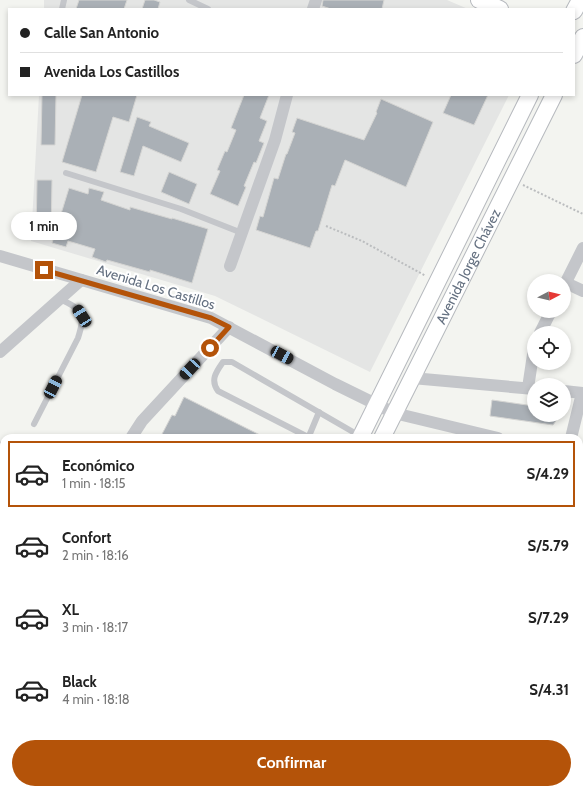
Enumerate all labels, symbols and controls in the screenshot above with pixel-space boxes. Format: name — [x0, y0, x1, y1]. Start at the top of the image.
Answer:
text: Calle San Antonio — [44, 24, 159, 42]
text: Avenida Los Castillos — [44, 63, 179, 81]
street label: Avenida Jorge Chávez — [432, 205, 505, 327]
callout: 1 min — [11, 212, 77, 240]
text: 1 min — [29, 218, 59, 234]
street label: Avenida Los Castillos — [95, 260, 218, 314]
route end — [35, 261, 53, 279]
north arrow — [527, 274, 571, 318]
map controls — [527, 274, 571, 422]
car — [70, 303, 94, 329]
button: locate — [527, 326, 571, 370]
route start — [201, 339, 219, 357]
car — [269, 344, 295, 366]
car — [177, 356, 203, 382]
car — [42, 374, 64, 400]
button: layers — [527, 378, 571, 422]
icon: car — [14, 456, 50, 492]
text: Económico — [62, 457, 134, 475]
text: S/4.29 — [526, 465, 569, 483]
text: 1 min · 18:15 — [62, 475, 126, 491]
icon: car — [14, 528, 50, 564]
text: Confort — [62, 529, 111, 547]
text: S/5.79 — [527, 537, 569, 555]
text: 2 min · 18:16 — [62, 547, 129, 563]
icon: car — [14, 600, 50, 636]
text: XL — [62, 601, 79, 619]
text: S/7.29 — [528, 609, 569, 627]
text: 3 min · 18:17 — [62, 619, 128, 635]
icon: car — [14, 672, 50, 708]
text: Black — [62, 673, 97, 691]
text: S/4.31 — [529, 681, 569, 699]
text: 4 min · 18:18 — [62, 691, 130, 707]
button: Confirmar — [12, 740, 571, 786]

